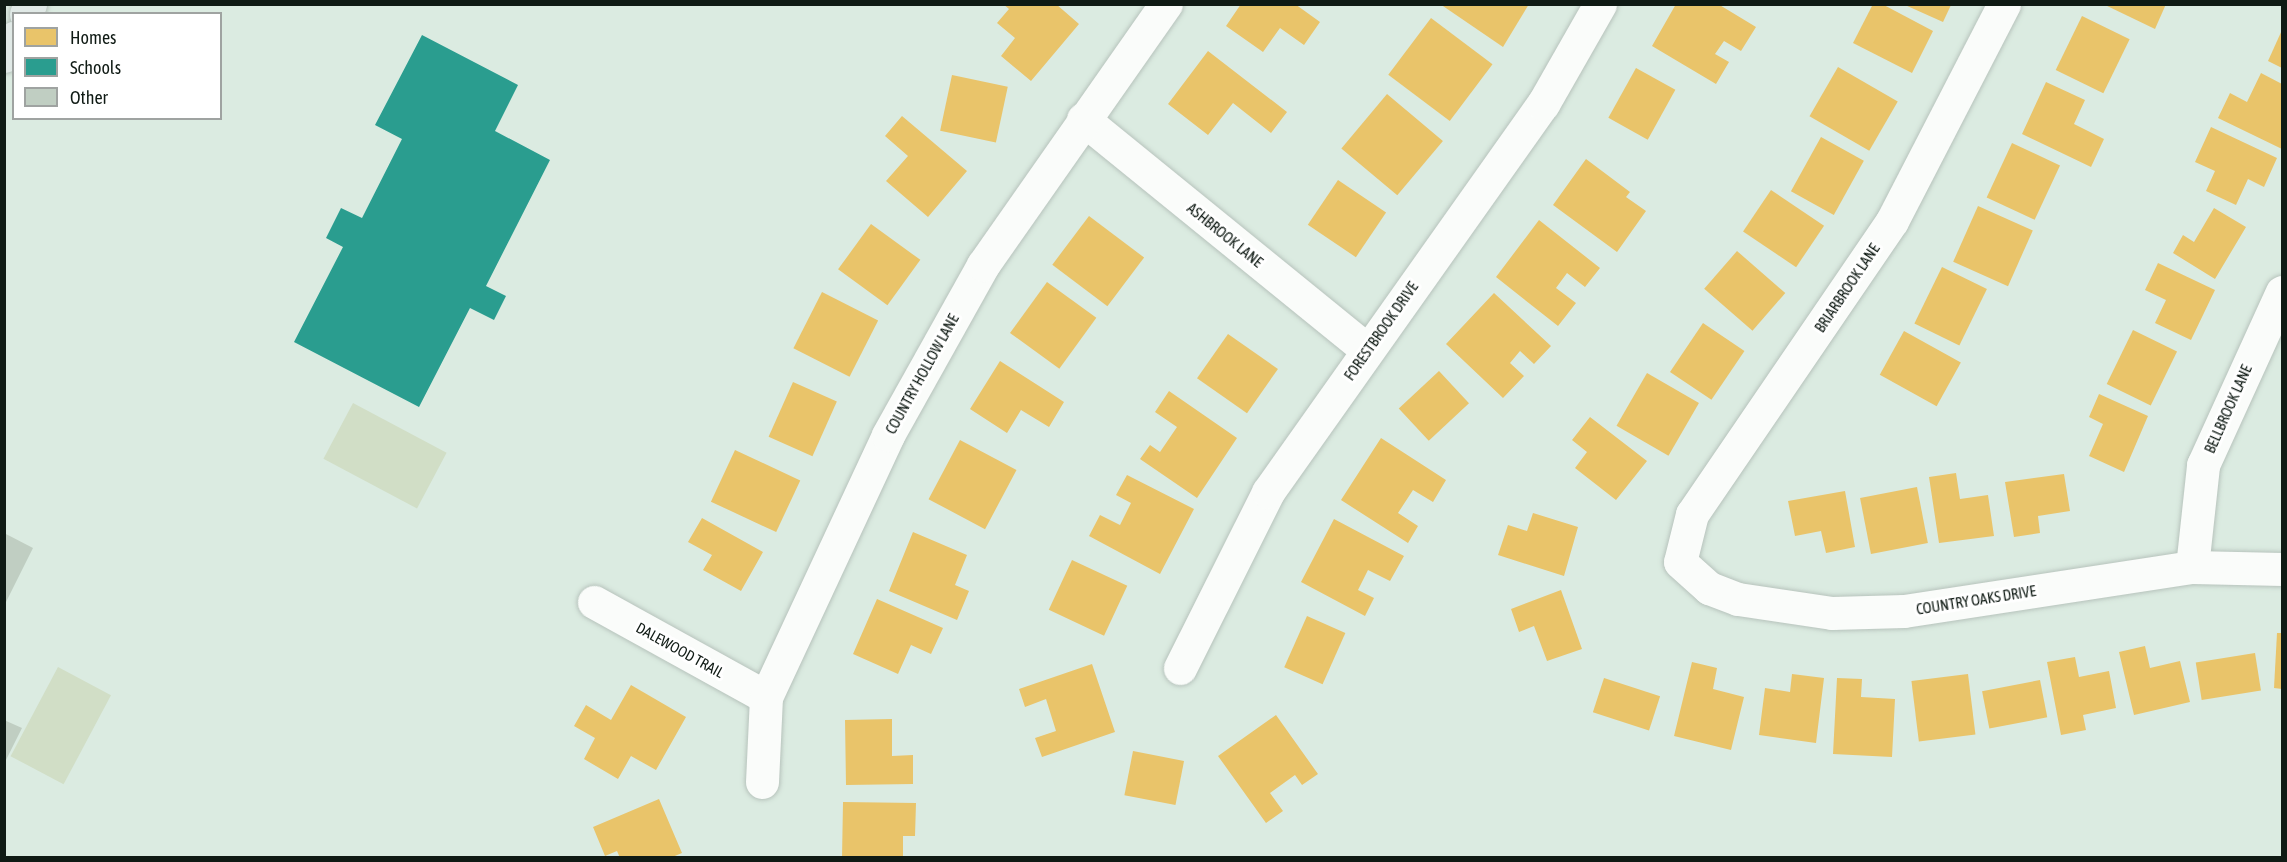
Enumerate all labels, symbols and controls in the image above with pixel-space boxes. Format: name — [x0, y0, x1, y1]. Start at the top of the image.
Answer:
legend — [12, 12, 222, 120]
text: Homes — [70, 27, 116, 48]
text: Schools — [70, 57, 121, 78]
text: Other — [70, 87, 108, 108]
street label: ASHBROOK LANE — [1184, 199, 1266, 271]
street label: BRIARBROOK LANE — [1811, 240, 1883, 336]
street label: FORESTBROOK DRIVE — [1340, 278, 1422, 384]
street label: COUNTRY HOLLOW LANE — [882, 311, 962, 437]
street label: BELLBROOK LANE — [2200, 362, 2256, 456]
street label: COUNTRY OAKS DRIVE — [1915, 582, 2037, 618]
street label: DALEWOOD TRAIL — [633, 618, 727, 682]

